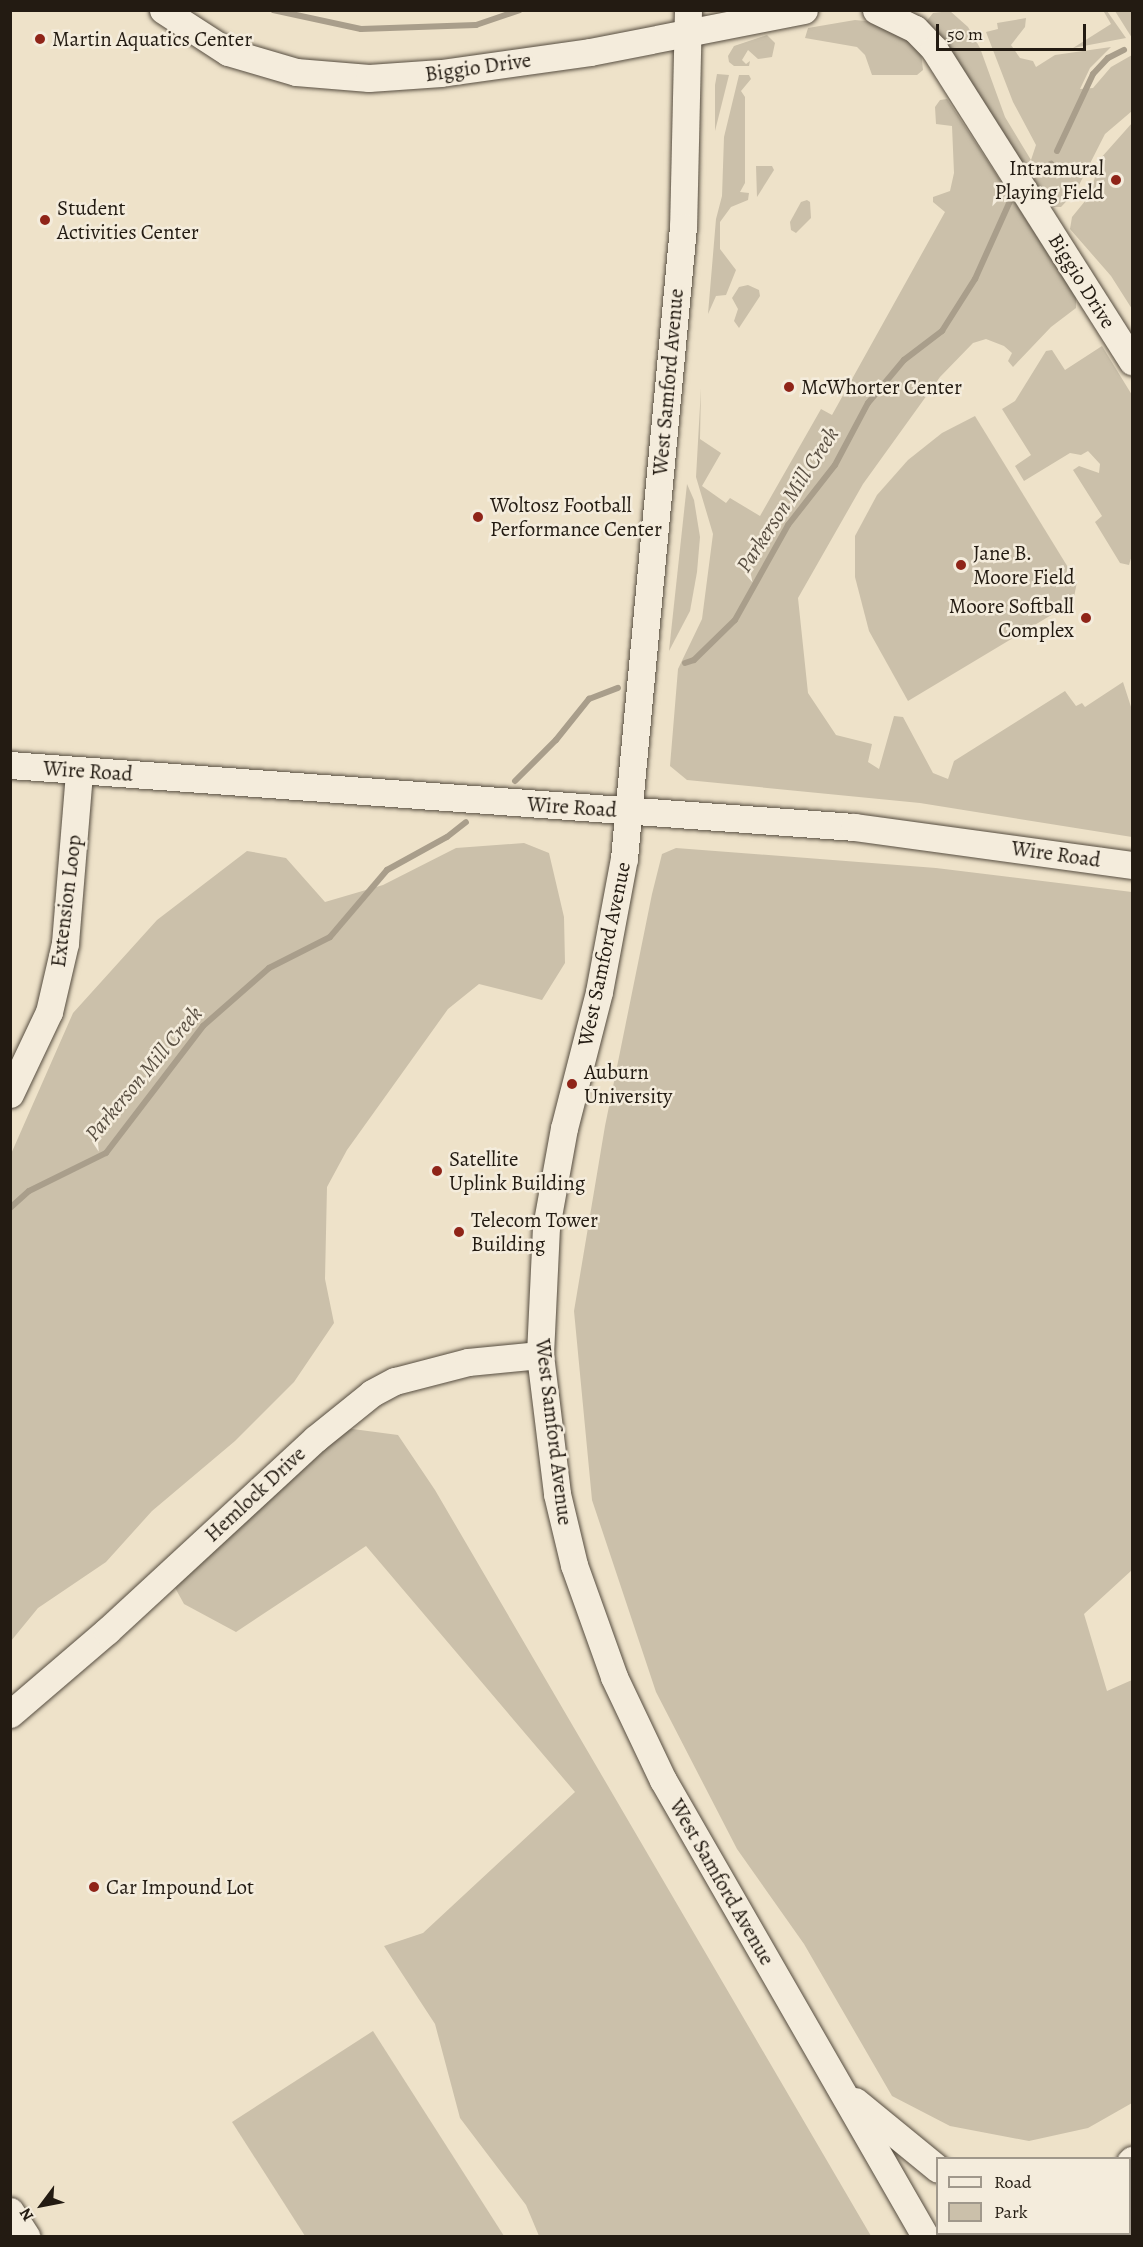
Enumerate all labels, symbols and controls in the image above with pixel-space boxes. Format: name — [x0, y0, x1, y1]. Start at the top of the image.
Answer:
scale bar — [939, 12, 1089, 50]
text: 50 m — [947, 22, 983, 46]
place label: Martin Aquatics Center — [52, 26, 252, 52]
marker: Martin Aquatics Center — [33, 32, 47, 46]
street label: Biggio Drive — [423, 47, 533, 87]
place label: Intramural Playing Field — [994, 155, 1104, 205]
marker: Intramural Playing Field — [1109, 173, 1123, 187]
place label: Student Activities Center — [57, 195, 199, 245]
marker: Student Activities Center — [38, 213, 52, 227]
street label: Biggio Drive — [1043, 229, 1121, 333]
street label: West Samford Avenue — [647, 287, 689, 477]
place label: McWhorter Center — [801, 374, 962, 400]
marker: McWhorter Center — [782, 380, 796, 394]
water label: Parkerson Mill Creek — [731, 422, 845, 578]
place label: Woltosz Football Performance Center — [490, 492, 662, 542]
marker: Woltosz Football Performance Center — [471, 510, 485, 524]
place label: Jane B. Moore Field — [973, 540, 1075, 590]
marker: Jane B. Moore Field — [954, 558, 968, 572]
place label: Moore Softball Complex — [949, 593, 1074, 643]
marker: Moore Softball Complex — [1079, 611, 1093, 625]
street label: Wire Road — [42, 755, 134, 787]
street label: Wire Road — [526, 791, 618, 823]
street label: Extension Loop — [45, 833, 87, 969]
street label: Wire Road — [1010, 835, 1102, 873]
street label: West Samford Avenue — [572, 860, 636, 1048]
water label: Parkerson Mill Creek — [80, 1001, 208, 1147]
place label: Auburn University — [584, 1059, 672, 1109]
marker: Auburn University — [565, 1077, 579, 1091]
place label: Satellite Uplink Building — [449, 1146, 585, 1196]
marker: Satellite Uplink Building — [430, 1164, 444, 1178]
place label: Telecom Tower Building — [471, 1207, 598, 1257]
marker: Telecom Tower Building — [452, 1225, 466, 1239]
street label: West Samford Avenue — [530, 1337, 578, 1527]
street label: Hemlock Drive — [199, 1441, 311, 1547]
street label: West Samford Avenue — [664, 1794, 780, 1970]
place label: Car Impound Lot — [106, 1874, 254, 1900]
marker: Car Impound Lot — [87, 1880, 101, 1894]
legend — [936, 2157, 1131, 2235]
text: Road — [994, 2170, 1031, 2194]
north arrow — [12, 2175, 72, 2235]
text: Park — [994, 2200, 1028, 2224]
text: N — [14, 2204, 39, 2225]

